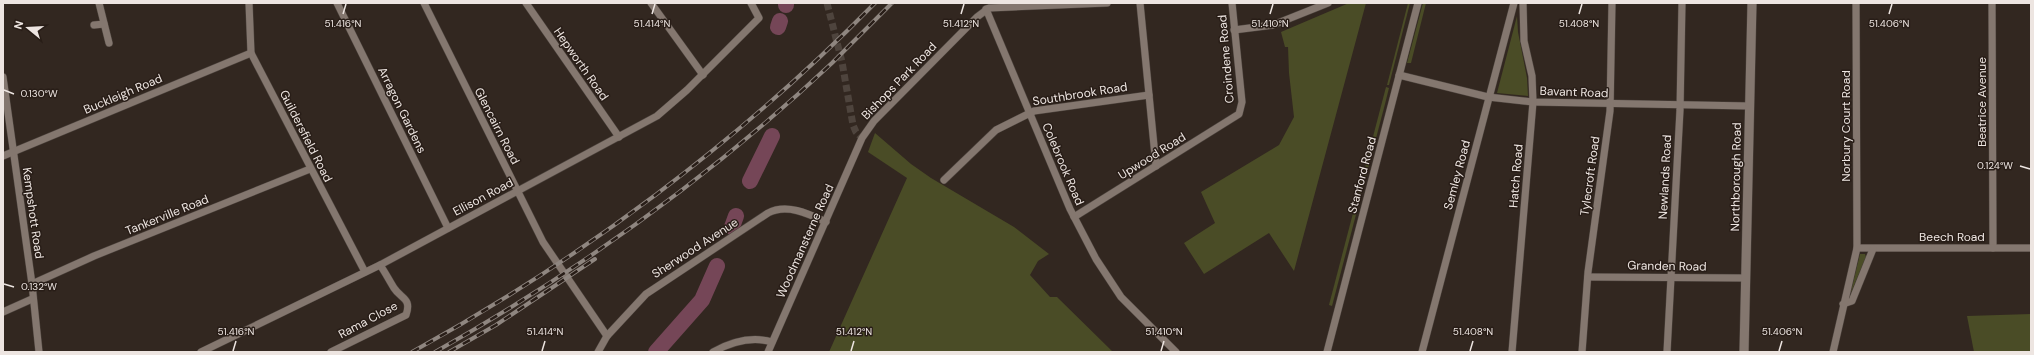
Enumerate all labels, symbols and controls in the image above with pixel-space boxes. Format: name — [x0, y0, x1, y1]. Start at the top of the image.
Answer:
north arrow — [8, 8, 48, 48]
street label: Croindene Road — [1214, 14, 1238, 104]
text: 51.416°N — [324, 17, 362, 30]
text: 51.414°N — [634, 17, 670, 30]
text: 51.412°N — [943, 17, 979, 30]
text: 51.410°N — [1251, 17, 1289, 30]
text: 51.408°N — [1559, 17, 1599, 30]
text: 51.406°N — [1869, 17, 1909, 30]
text: N — [11, 19, 26, 31]
street label: Hepworth Road — [550, 24, 612, 104]
street label: Bishops Park Road — [858, 39, 940, 123]
street label: Beatrice Avenue — [1974, 57, 1990, 147]
street label: Arragon Gardens — [374, 64, 430, 156]
street label: Buckleigh Road — [81, 70, 165, 118]
street label: Norbury Court Road — [1838, 70, 1854, 182]
street label: Southbrook Road — [1031, 79, 1129, 109]
street label: Bavant Road — [1539, 83, 1609, 101]
street label: Glencairn Road — [471, 85, 523, 167]
text: 0.130°W — [20, 87, 58, 100]
street label: Guildersfield Road — [276, 87, 336, 185]
street label: Colebrook Road — [1038, 120, 1088, 208]
street label: Northborough Road — [1727, 122, 1745, 232]
street label: Upwood Road — [1115, 129, 1189, 183]
street label: Newlands Road — [1655, 134, 1675, 220]
street label: Stanford Road — [1344, 135, 1380, 215]
street label: Tylecroft Road — [1576, 135, 1604, 217]
street label: Semley Road — [1440, 138, 1474, 212]
street label: Hatch Road — [1505, 143, 1527, 209]
text: 0.124°W — [1977, 159, 2013, 172]
street label: Kempshott Road — [19, 166, 47, 260]
street label: Ellison Road — [450, 174, 516, 220]
street label: Woodmansterne Road — [773, 181, 837, 301]
street label: Tankerville Road — [123, 191, 211, 239]
street label: Sherwood Avenue — [649, 214, 741, 282]
street label: Beech Road — [1919, 229, 1985, 245]
street label: Granden Road — [1627, 257, 1707, 275]
text: 0.132°W — [21, 280, 57, 293]
street label: Rama Close — [335, 298, 401, 342]
text: 51.416°N — [217, 325, 255, 338]
text: 51.414°N — [527, 325, 563, 338]
text: 51.412°N — [836, 325, 872, 338]
text: 51.410°N — [1145, 325, 1183, 338]
text: 51.408°N — [1453, 325, 1493, 338]
text: 51.406°N — [1762, 325, 1802, 338]

